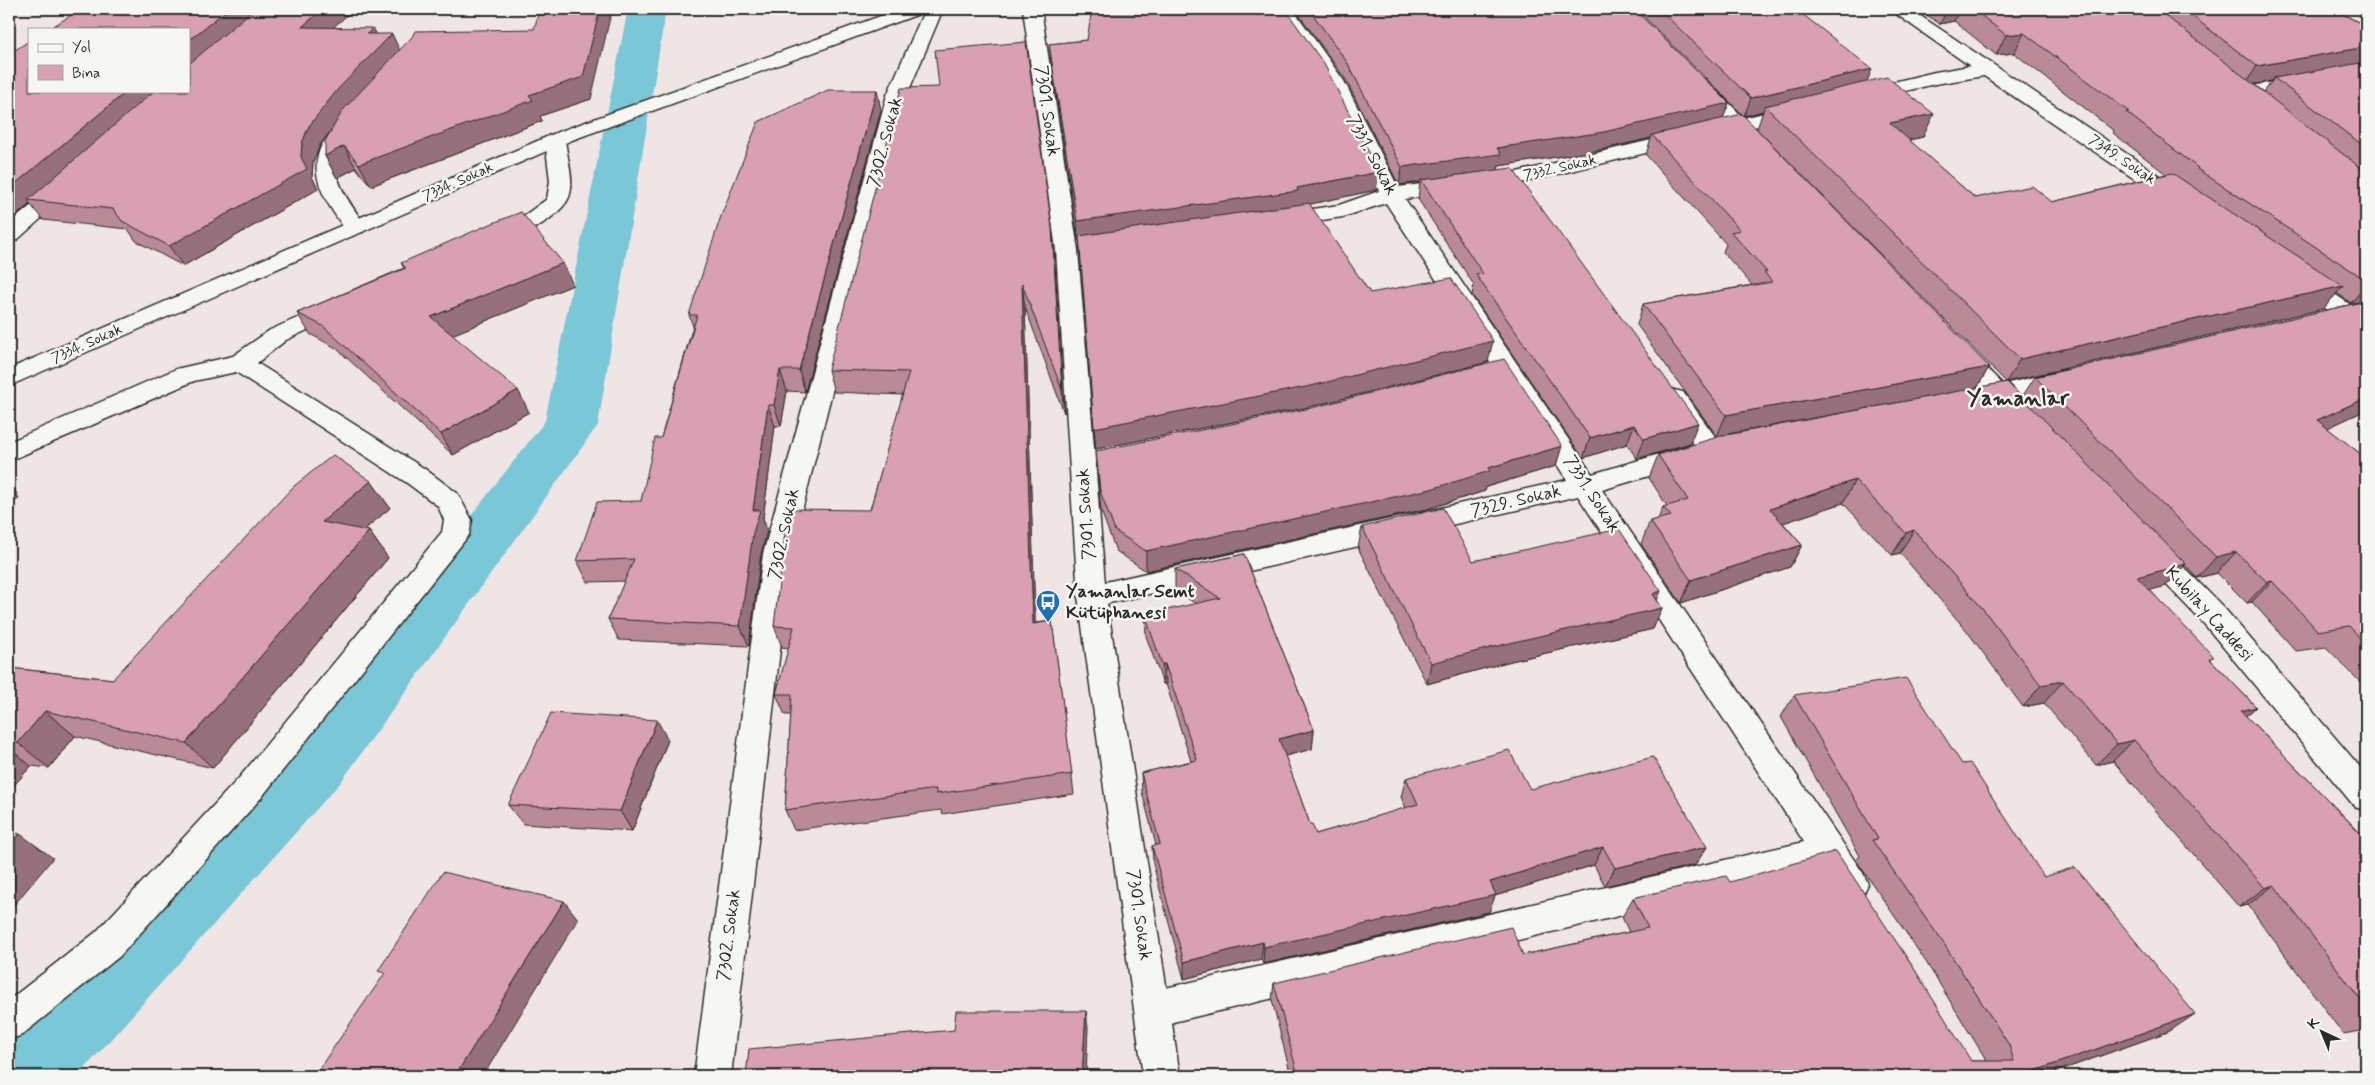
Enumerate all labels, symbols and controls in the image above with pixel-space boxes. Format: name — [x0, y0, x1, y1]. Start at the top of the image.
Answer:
legend — [28, 28, 190, 92]
text: Yol — [72, 38, 91, 58]
text: Bina — [72, 64, 100, 84]
street label: 7301. Sokak — [1029, 64, 1065, 158]
street label: 7302. Sokak — [861, 94, 909, 190]
street label: 7331. Sokak — [1341, 110, 1403, 200]
street label: 7349. Sokak — [2085, 130, 2159, 190]
street label: 7332. Sokak — [1522, 150, 1598, 186]
street label: 7334. Sokak — [419, 158, 497, 206]
street label: 7334. Sokak — [48, 320, 126, 368]
district label: Yamanlar — [1967, 385, 2070, 413]
street label: 7331. Sokak — [1558, 451, 1626, 538]
street label: 7301. Sokak — [1071, 467, 1101, 561]
street label: 7329. Sokak — [1468, 479, 1564, 523]
street label: 7302. Sokak — [763, 486, 805, 582]
street label: Kubilay Caddesi — [2159, 561, 2259, 667]
place label: Yamanlar Semt Kütüphanesi — [1066, 580, 1195, 625]
bus stop icon: Yamanlar Semt Kütüphanesi — [1035, 589, 1061, 623]
street label: 7301. Sokak — [1121, 868, 1157, 962]
street label: 7302. Sokak — [711, 888, 747, 982]
north arrow — [2298, 1008, 2348, 1058]
text: K — [2304, 1013, 2324, 1033]

